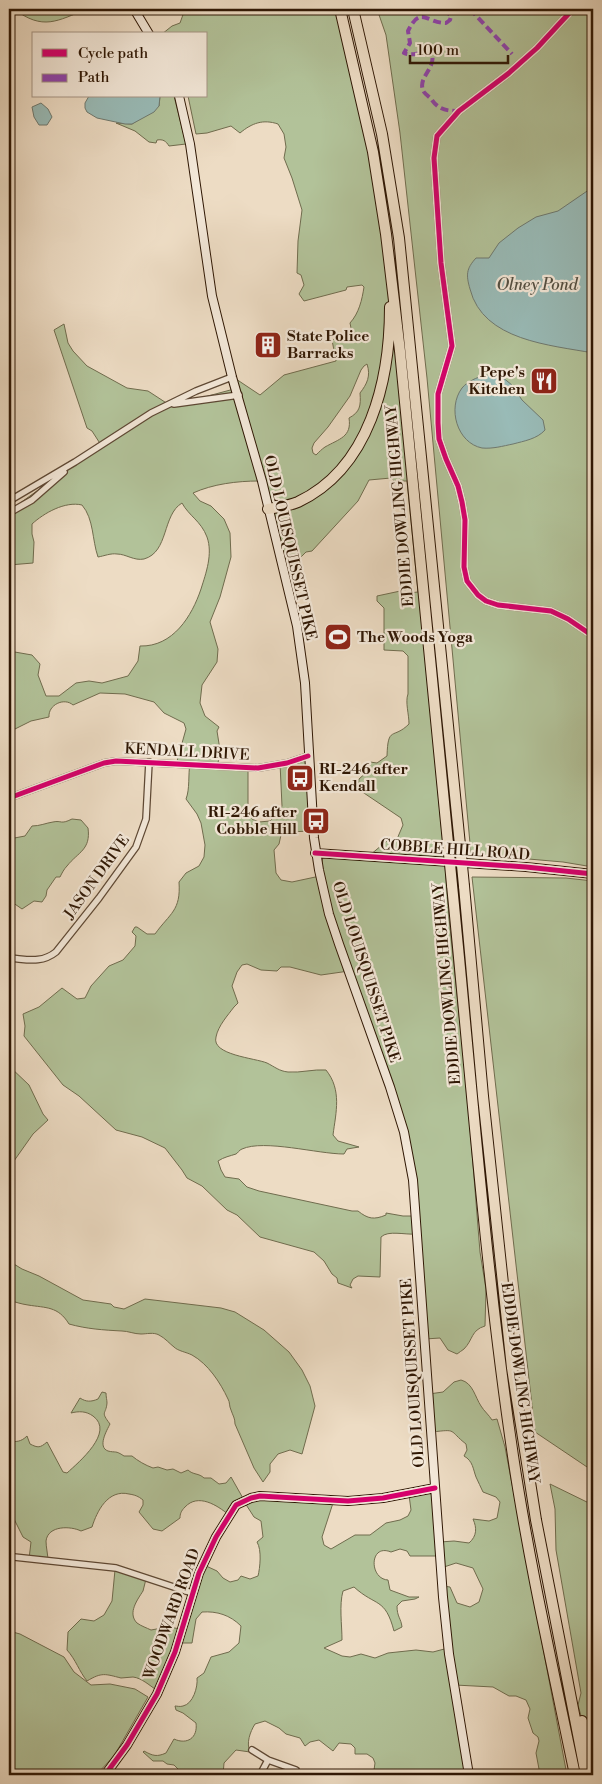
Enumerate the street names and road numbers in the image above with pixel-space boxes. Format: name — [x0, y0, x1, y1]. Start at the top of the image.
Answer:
street label: EDDIE DOWLING HIGHWAY — [382, 403, 418, 608]
street label: OLD LOUISQUISSET PIKE — [259, 453, 321, 643]
street label: KENDALL DRIVE — [124, 739, 250, 765]
street label: JASON DRIVE — [59, 831, 134, 924]
street label: COBBLE HILL ROAD — [379, 835, 531, 865]
street label: OLD LOUISQUISSET PIKE — [328, 879, 404, 1065]
street label: EDDIE DOWLING HIGHWAY — [429, 881, 465, 1086]
street label: OLD LOUISQUISSET PIKE — [397, 1278, 429, 1468]
street label: EDDIE DOWLING HIGHWAY — [496, 1281, 544, 1486]
street label: WOODWARD ROAD — [139, 1546, 205, 1683]

